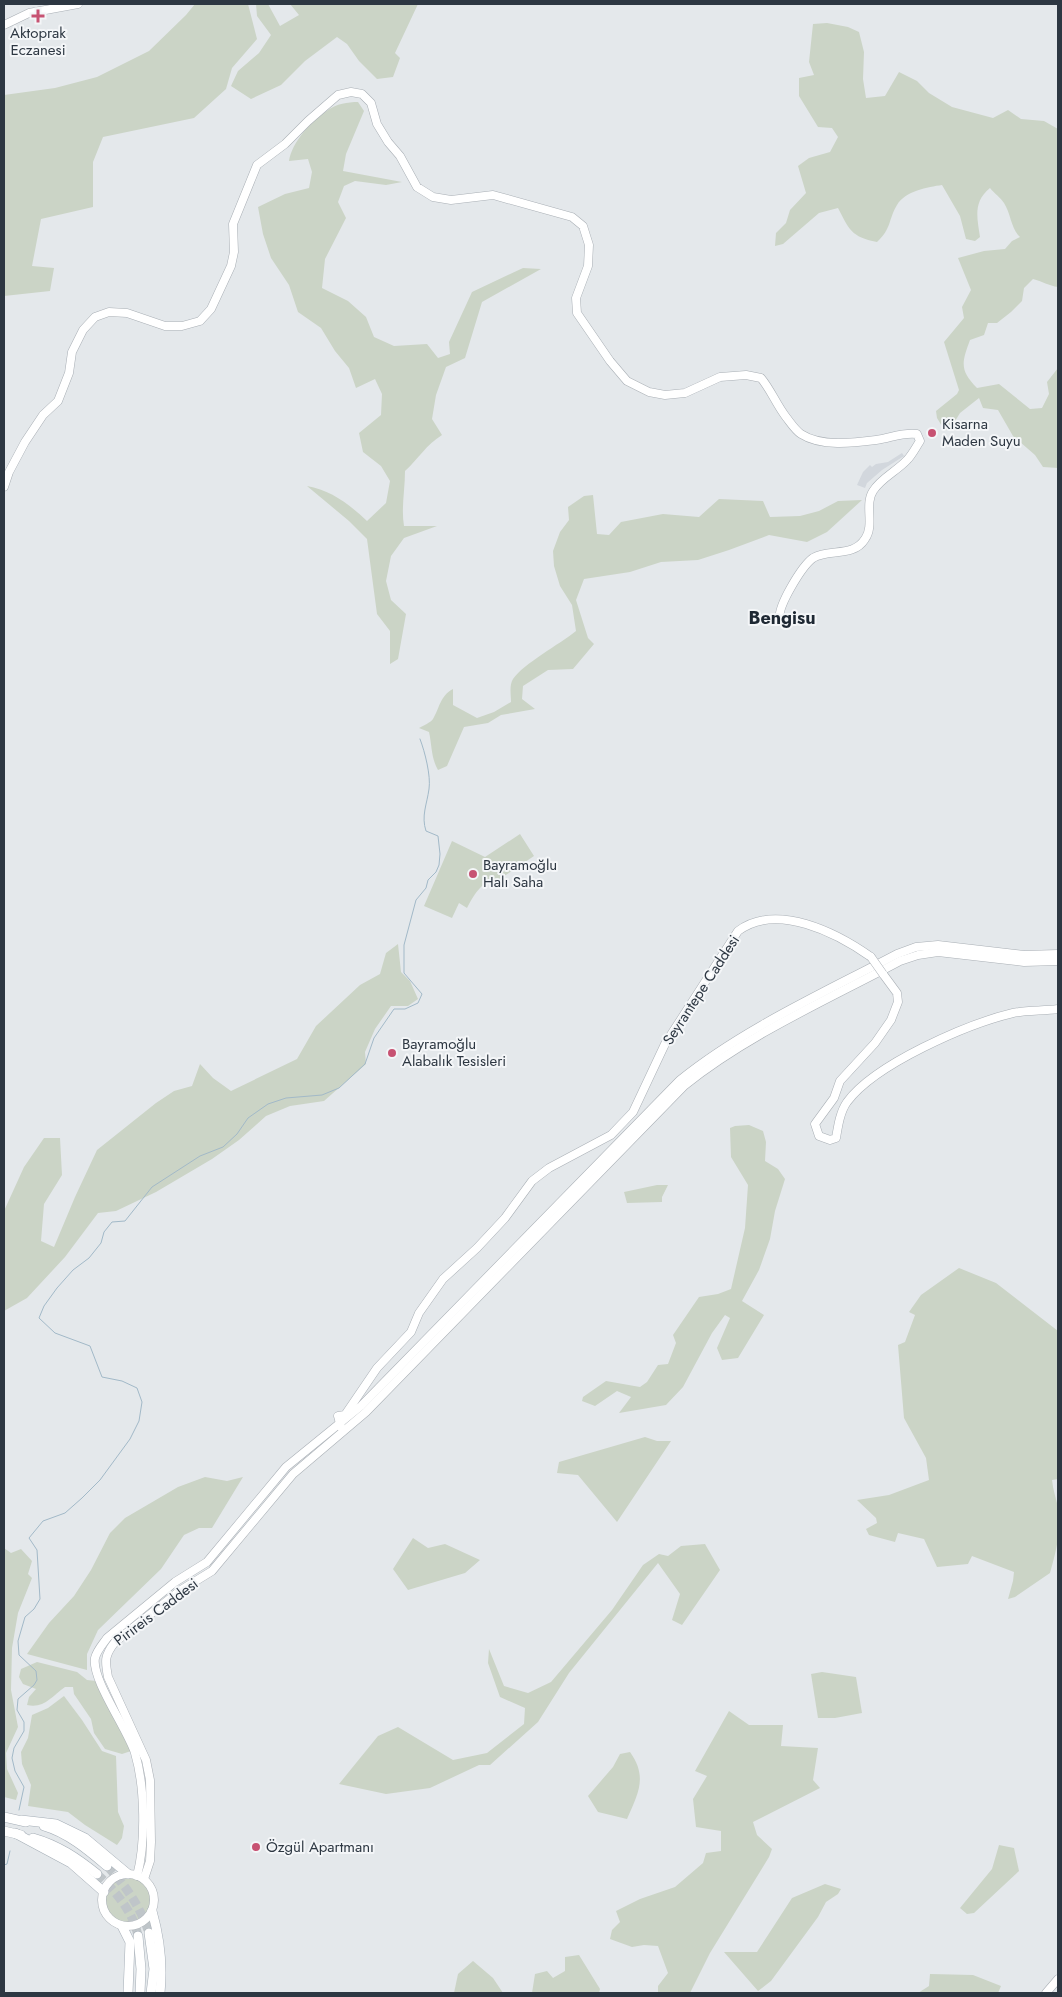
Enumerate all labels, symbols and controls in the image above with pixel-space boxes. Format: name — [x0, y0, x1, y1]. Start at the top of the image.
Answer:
marker: Aktoprak Eczanesi — [32, 10, 44, 22]
place label: Aktoprak Eczanesi — [10, 22, 66, 61]
place label: Kisarna Maden Suyu — [942, 413, 1021, 452]
marker: Kisarna Maden Suyu — [926, 427, 938, 439]
district label: Bengisu — [748, 605, 816, 631]
place label: Bayramoğlu Halı Saha — [483, 854, 557, 893]
marker: Bayramoğlu Halı Saha — [467, 868, 479, 880]
street label: Seyrantepe Caddesi — [657, 931, 745, 1049]
place label: Bayramoğlu Alabalık Tesisleri — [402, 1033, 506, 1072]
marker: Bayramoğlu Alabalık Tesisleri — [386, 1047, 398, 1059]
street label: Pirireis Caddesi — [109, 1573, 203, 1651]
place label: Özgül Apartmanı — [266, 1836, 374, 1858]
marker: Özgül Apartmanı — [250, 1841, 262, 1853]

